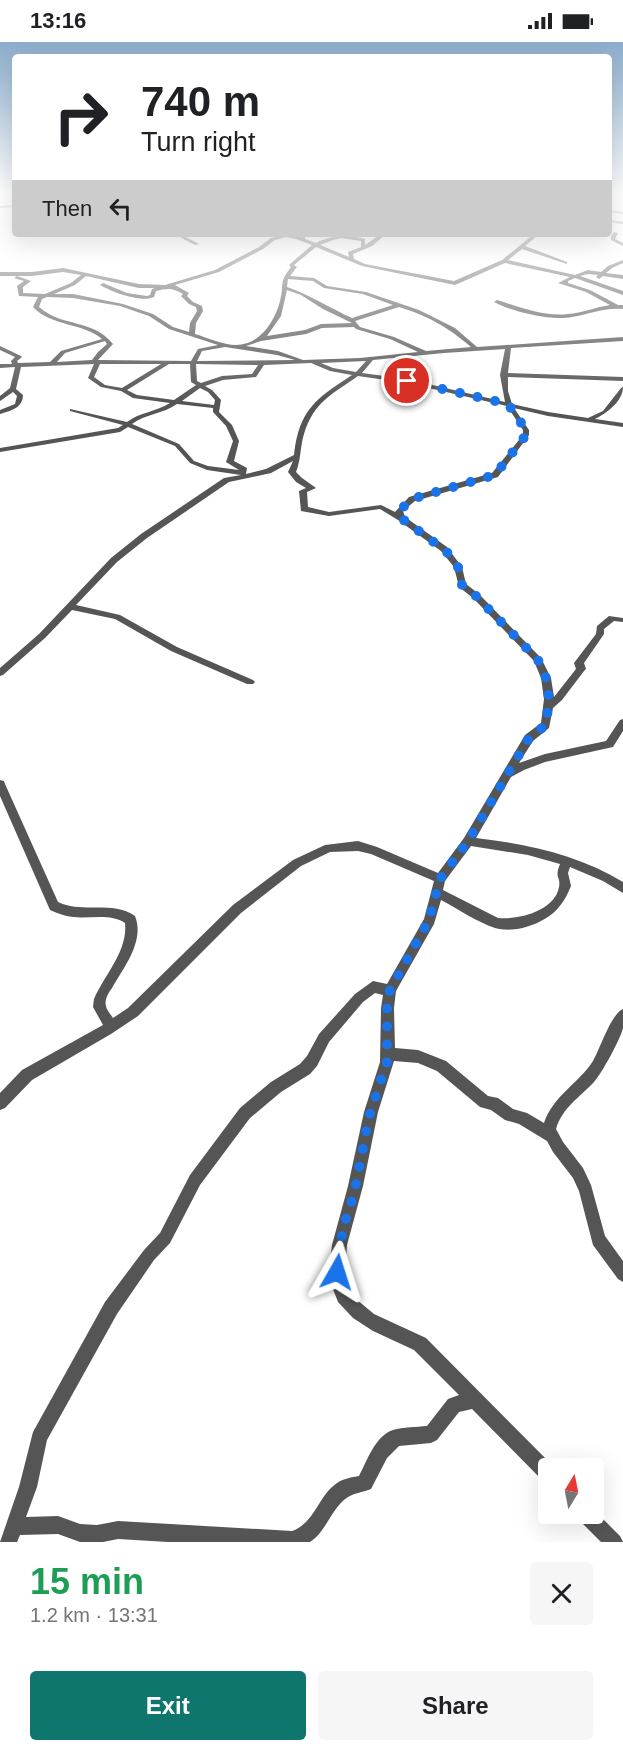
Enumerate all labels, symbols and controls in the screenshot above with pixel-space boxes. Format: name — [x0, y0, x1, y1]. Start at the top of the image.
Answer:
text: 13:16 — [30, 8, 86, 33]
icon: right — [42, 78, 120, 156]
text: 740 m — [141, 78, 260, 125]
text: Turn right — [141, 127, 256, 157]
icon: left — [104, 192, 137, 225]
text: Then — [42, 196, 92, 221]
pin — [381, 355, 432, 406]
icon: arrive — [390, 364, 423, 397]
position arrow — [305, 1240, 369, 1304]
north arrow — [538, 1458, 604, 1524]
map controls — [538, 1458, 604, 1524]
text: 15 min — [30, 1561, 144, 1602]
button: close — [530, 1562, 593, 1625]
text: 1.2 km · 13:31 — [30, 1604, 158, 1626]
button: Exit — [30, 1671, 306, 1740]
button: Share — [318, 1671, 593, 1740]

